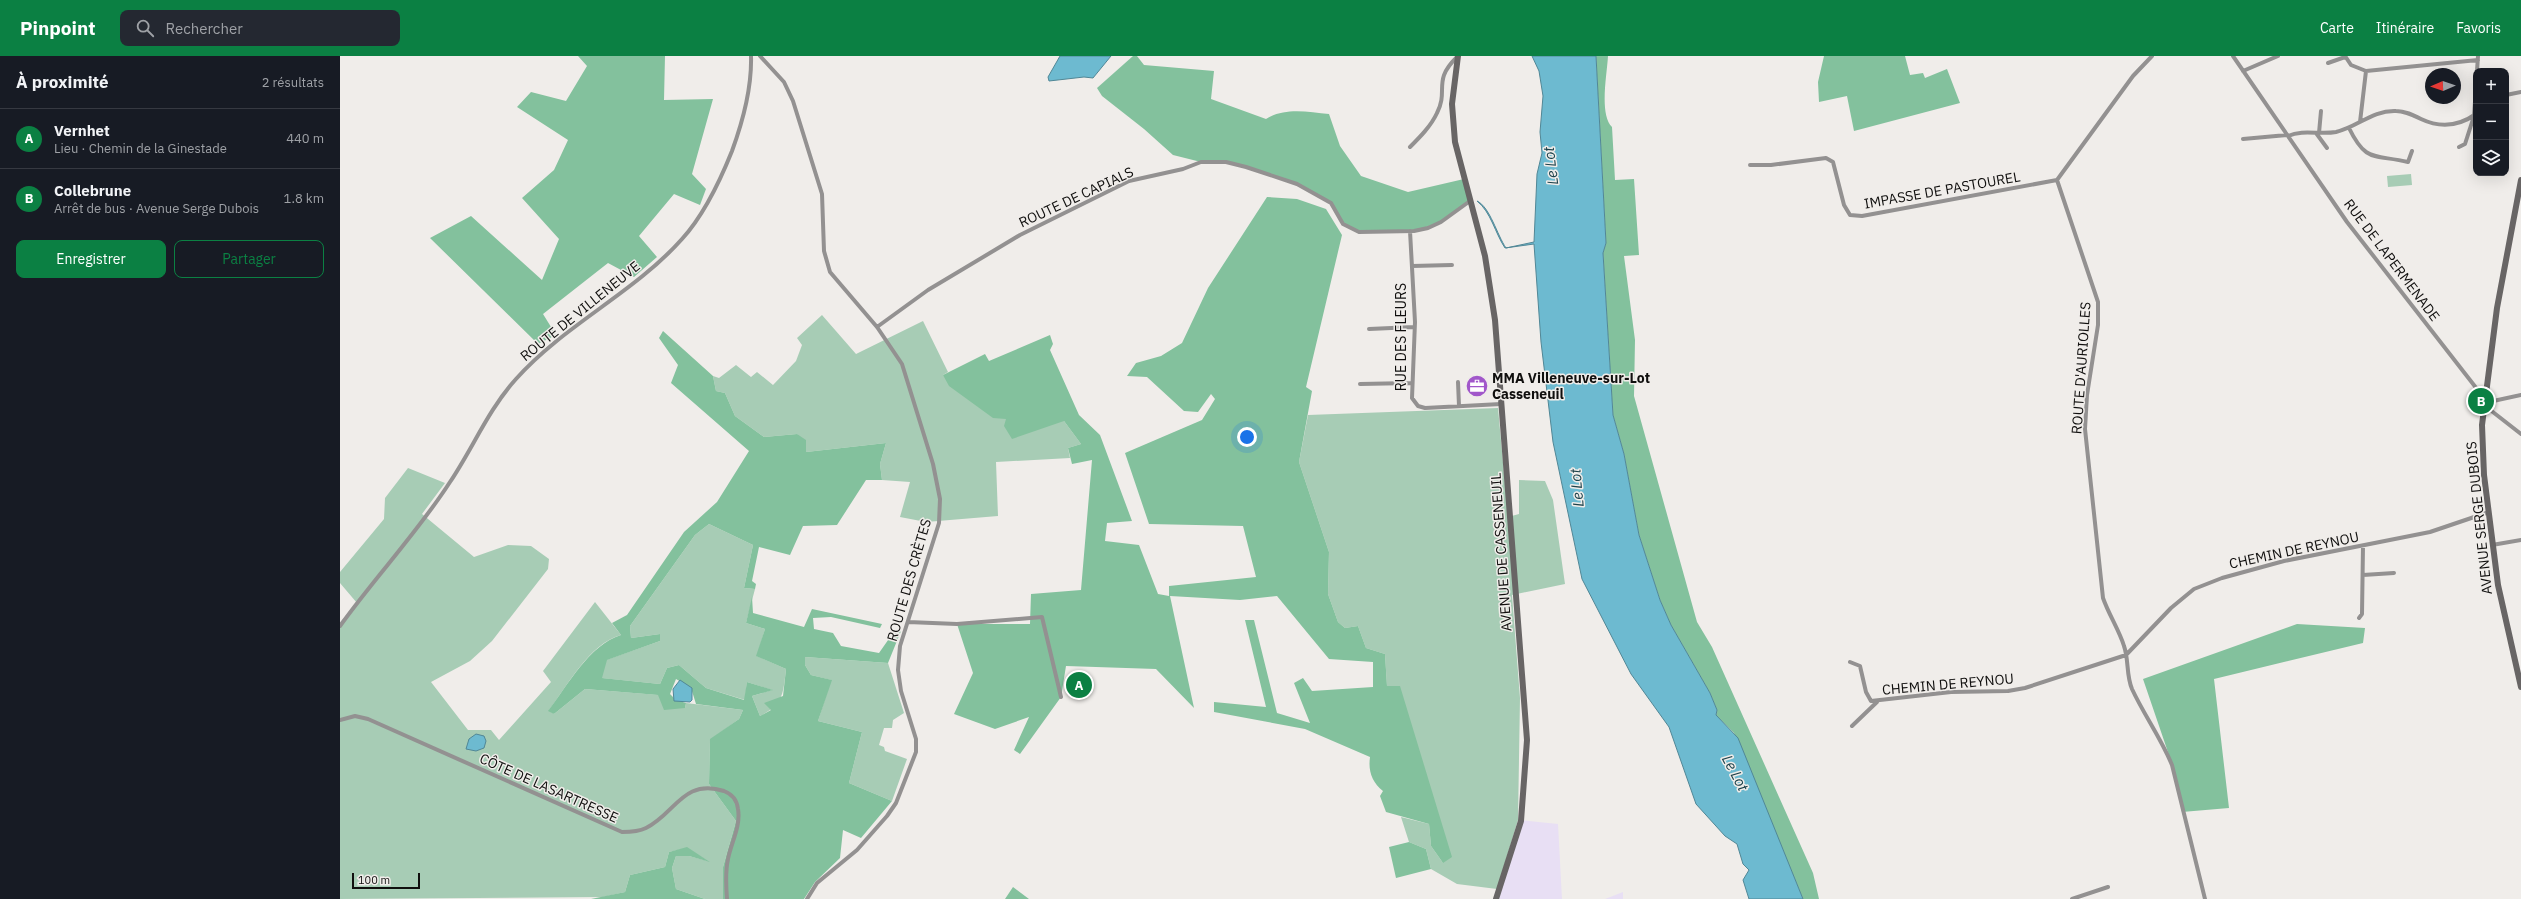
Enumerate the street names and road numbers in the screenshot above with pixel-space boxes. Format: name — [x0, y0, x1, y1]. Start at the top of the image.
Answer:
street label: ROUTE DE CAPIALS — [1016, 163, 1136, 231]
street label: IMPASSE DE PASTOUREL — [1862, 167, 2022, 213]
street label: RUE DE LAPERMENADE — [2340, 195, 2444, 325]
street label: ROUTE DE VILLENEUVE — [516, 257, 644, 365]
street label: RUE DES FLEURS — [1392, 283, 1410, 391]
street label: ROUTE D'AURIOLLES — [2067, 301, 2095, 435]
street label: AVENUE SERGE DUBOIS — [2462, 441, 2496, 595]
street label: AVENUE DE CASSENEUIL — [1486, 472, 1516, 632]
street label: ROUTE DES CRÈTES — [882, 516, 935, 643]
street label: CHEMIN DE REYNOU — [2227, 527, 2361, 573]
street label: CHEMIN DE REYNOU — [1881, 669, 2015, 699]
street label: CÔTE DE LASARTRESSE — [477, 748, 622, 827]

